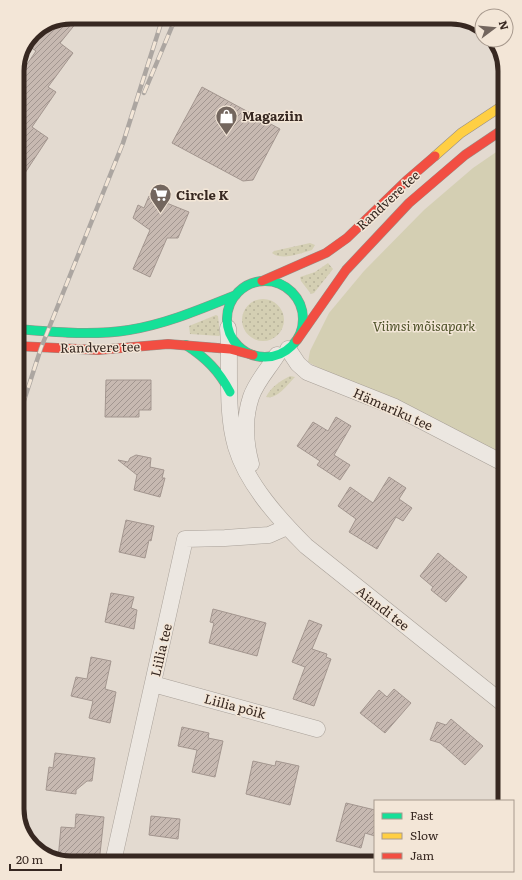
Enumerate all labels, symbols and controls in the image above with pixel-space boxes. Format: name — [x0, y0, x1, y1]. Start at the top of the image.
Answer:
north arrow — [474, 8, 514, 48]
text: N — [496, 18, 514, 32]
shop icon: Magaziin — [213, 103, 239, 136]
place label: Magaziin — [242, 106, 303, 125]
street label: Randvere tee — [352, 165, 424, 234]
supermarket icon: Circle K — [148, 182, 174, 215]
place label: Circle K — [176, 185, 229, 204]
park label: Viimsi mõisapark — [373, 316, 476, 335]
street label: Randvere tee — [60, 336, 140, 357]
street label: Hämariku tee — [350, 383, 436, 435]
street label: Aiandi tee — [353, 581, 414, 635]
street label: Liilia tee — [145, 621, 176, 678]
street label: Liilia põik — [202, 688, 269, 723]
legend — [374, 800, 514, 872]
text: Fast — [410, 806, 434, 824]
text: Slow — [410, 826, 439, 844]
scale bar — [10, 846, 61, 872]
text: Jam — [410, 846, 435, 864]
text: 20 m — [16, 850, 43, 868]

